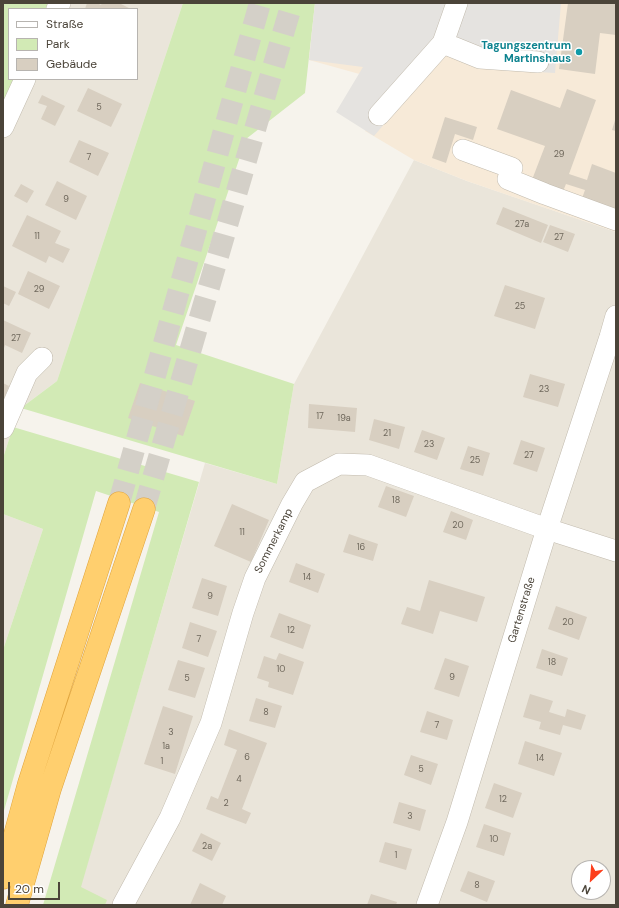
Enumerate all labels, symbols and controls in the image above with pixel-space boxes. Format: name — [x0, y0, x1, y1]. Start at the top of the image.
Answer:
legend — [8, 8, 138, 80]
text: Straße — [46, 16, 83, 32]
text: Park — [46, 36, 70, 52]
place label: Tagungszentrum Martinshaus — [481, 39, 571, 65]
marker: Tagungszentrum Martinshaus — [574, 47, 584, 57]
text: Gebäude — [46, 56, 97, 72]
house number: 5 — [96, 103, 102, 113]
house number: 29 — [554, 150, 564, 160]
house number: 7 — [87, 153, 91, 163]
house number: 9 — [63, 195, 69, 205]
house number: 27a — [515, 220, 529, 230]
house number: 11 — [34, 232, 40, 242]
house number: 27 — [554, 233, 564, 243]
house number: 29 — [34, 285, 44, 295]
house number: 25 — [515, 302, 525, 312]
house number: 27 — [11, 334, 21, 344]
house number: 23 — [539, 385, 549, 395]
house number: 17 — [316, 412, 324, 422]
house number: 19a — [337, 414, 351, 424]
house number: 21 — [383, 429, 391, 439]
house number: 23 — [424, 440, 434, 450]
house number: 27 — [524, 451, 534, 461]
house number: 25 — [470, 456, 480, 466]
house number: 18 — [392, 496, 400, 506]
street label: Sommerkamp — [252, 506, 296, 576]
house number: 20 — [452, 521, 464, 531]
house number: 11 — [239, 528, 245, 538]
house number: 16 — [357, 543, 365, 553]
house number: 14 — [303, 573, 311, 583]
street label: Gartenstraße — [506, 575, 538, 645]
house number: 9 — [207, 592, 213, 602]
house number: 20 — [562, 618, 574, 628]
house number: 12 — [287, 626, 295, 636]
house number: 7 — [197, 635, 201, 645]
house number: 18 — [548, 658, 556, 668]
house number: 10 — [277, 665, 285, 675]
house number: 9 — [449, 673, 455, 683]
house number: 5 — [184, 674, 190, 684]
house number: 8 — [263, 708, 269, 718]
house number: 7 — [435, 721, 439, 731]
house number: 3 — [168, 728, 174, 738]
house number: 1a — [162, 742, 170, 752]
house number: 6 — [244, 753, 250, 763]
house number: 14 — [536, 754, 544, 764]
house number: 1 — [161, 757, 163, 767]
house number: 5 — [418, 765, 424, 775]
house number: 4 — [236, 775, 242, 785]
house number: 12 — [499, 795, 507, 805]
house number: 2 — [223, 799, 229, 809]
house number: 3 — [407, 812, 413, 822]
house number: 10 — [490, 835, 498, 845]
house number: 2a — [202, 842, 212, 852]
house number: 1 — [395, 851, 397, 861]
north arrow — [571, 860, 611, 900]
scale bar — [10, 874, 62, 900]
text: 20 m — [15, 881, 44, 897]
house number: 8 — [474, 881, 480, 891]
text: N — [580, 882, 593, 898]

